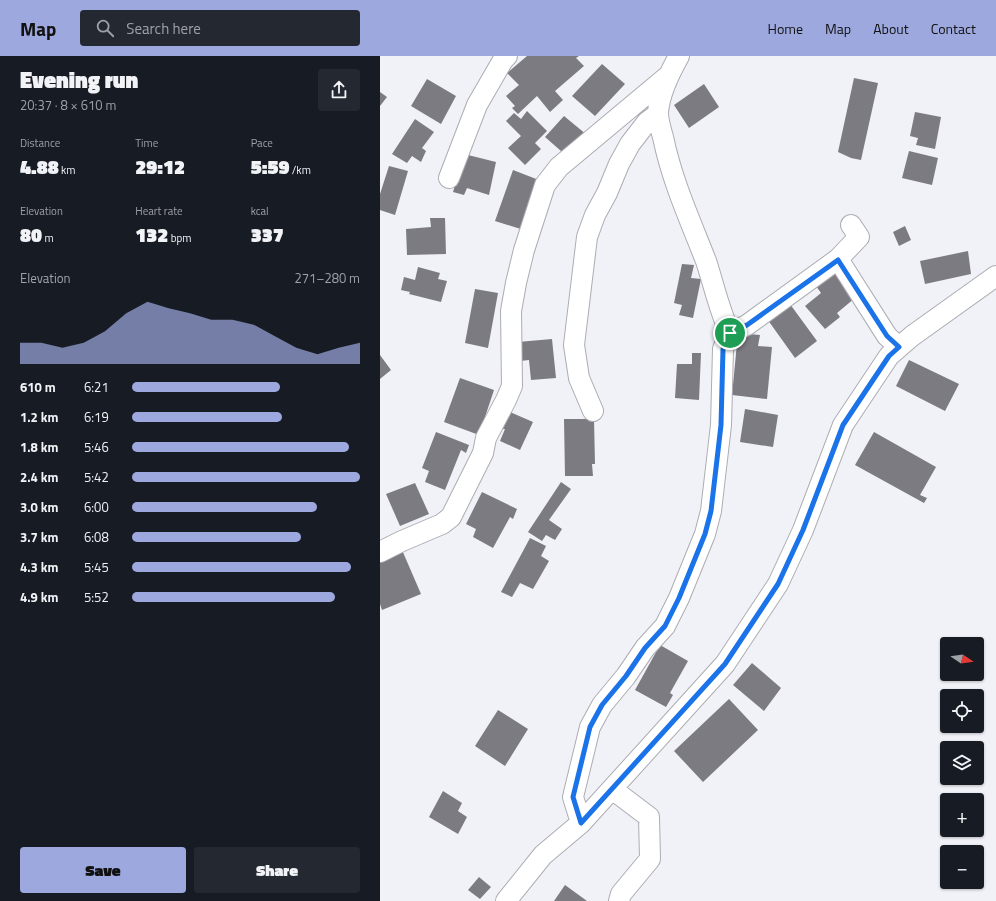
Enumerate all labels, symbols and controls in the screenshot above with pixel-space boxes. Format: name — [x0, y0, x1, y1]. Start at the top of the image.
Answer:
search box — [80, 10, 360, 46]
text: Map — [20, 14, 56, 43]
icon: search — [94, 17, 116, 39]
text: Search here — [126, 17, 201, 40]
text: Home — [768, 18, 803, 39]
text: Map — [825, 18, 851, 39]
text: About — [873, 18, 909, 39]
text: Contact — [931, 18, 976, 39]
text: Evening run — [20, 63, 138, 97]
button: share — [318, 69, 360, 111]
text: 20:37 · 8 × 610 m — [20, 95, 116, 115]
text: Distance — [20, 135, 60, 151]
text: Time — [135, 135, 158, 151]
text: Pace — [251, 135, 273, 151]
text: 4.88 — [20, 151, 59, 182]
text: 29:12 — [135, 151, 185, 182]
text: 5:59 — [251, 151, 289, 182]
text: km — [59, 162, 76, 178]
text: /km — [289, 162, 311, 178]
text: Elevation — [20, 203, 63, 219]
text: Heart rate — [135, 203, 183, 219]
text: kcal — [251, 203, 269, 219]
text: 80 — [20, 219, 42, 250]
text: 132 — [135, 219, 168, 250]
text: 337 — [251, 219, 284, 250]
text: m — [42, 230, 54, 246]
text: bpm — [168, 230, 192, 246]
text: Elevation — [20, 268, 71, 288]
text: 271–280 m — [294, 268, 360, 288]
pin — [713, 316, 747, 350]
icon: arrive — [719, 322, 741, 344]
text: 610 m — [20, 377, 56, 397]
text: 6:21 — [84, 377, 109, 397]
text: 1.2 km — [20, 407, 58, 427]
text: 6:19 — [84, 407, 109, 427]
text: 1.8 km — [20, 437, 58, 457]
text: 5:46 — [84, 437, 109, 457]
text: 2.4 km — [20, 467, 58, 487]
text: 5:42 — [84, 467, 109, 487]
text: 3.0 km — [20, 497, 58, 517]
text: 6:00 — [84, 497, 109, 517]
text: 3.7 km — [20, 527, 58, 547]
text: 6:08 — [84, 527, 109, 547]
text: 4.3 km — [20, 557, 58, 577]
text: 5:45 — [84, 557, 109, 577]
text: 4.9 km — [20, 587, 58, 607]
text: 5:52 — [84, 587, 109, 607]
north arrow — [940, 637, 984, 681]
map controls — [940, 637, 984, 889]
button: locate — [940, 689, 984, 733]
button: layers — [940, 741, 984, 785]
button: + — [940, 793, 984, 837]
button: − — [940, 845, 984, 889]
button: Save — [20, 847, 186, 893]
button: Share — [194, 847, 360, 893]

